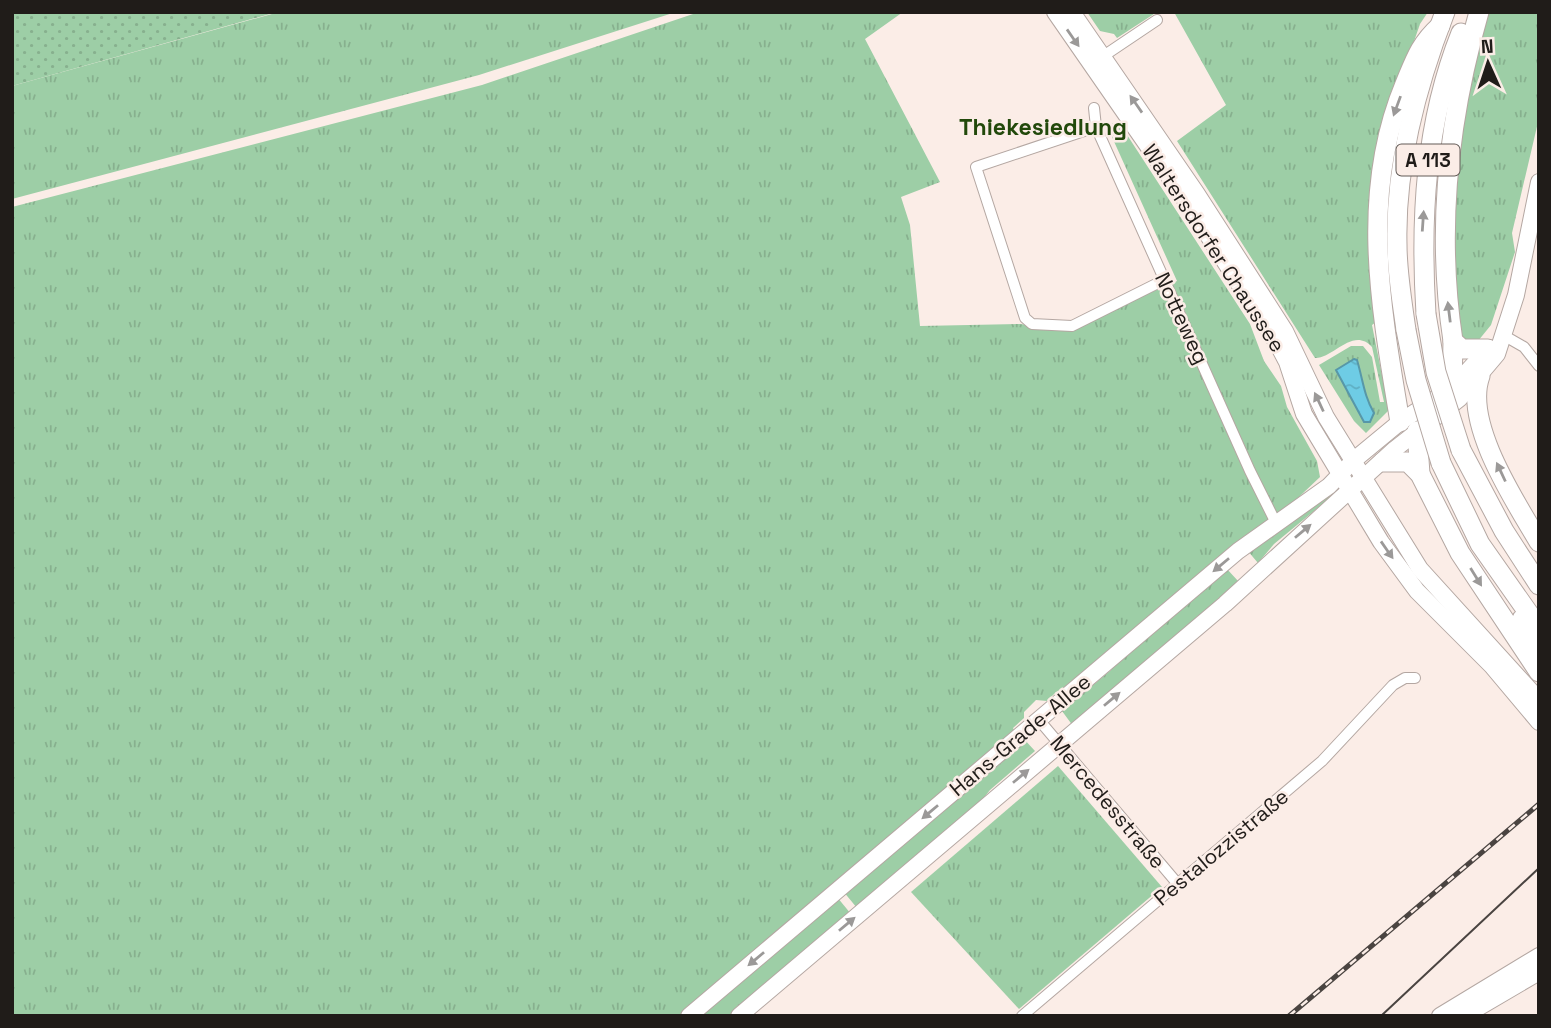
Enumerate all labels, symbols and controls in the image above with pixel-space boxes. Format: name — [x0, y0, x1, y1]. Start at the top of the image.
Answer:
north arrow — [1453, 28, 1523, 98]
one-way arrow — [1066, 29, 1080, 47]
text: N — [1480, 34, 1494, 59]
one-way arrow — [1129, 95, 1143, 113]
one-way arrow — [1391, 95, 1402, 116]
district label: Thiekesiedlung — [959, 112, 1127, 142]
street label: Waltersdorfer Chaussee — [1137, 139, 1291, 357]
road number: A 113 — [1396, 144, 1460, 176]
one-way arrow — [1418, 210, 1429, 232]
street label: Notteweg — [1149, 268, 1215, 368]
one-way arrow — [1443, 301, 1454, 323]
one-way arrow — [1313, 391, 1324, 412]
one-way arrow — [1495, 462, 1507, 482]
one-way arrow — [1294, 523, 1312, 539]
one-way arrow — [1380, 541, 1394, 559]
one-way arrow — [1213, 557, 1230, 572]
one-way arrow — [1469, 567, 1482, 587]
street label: Hans-Grade-Allee — [944, 668, 1096, 802]
one-way arrow — [1103, 692, 1120, 707]
street label: Mercedesstraße — [1044, 730, 1172, 874]
one-way arrow — [1013, 769, 1030, 784]
street label: Pestalozzistraße — [1148, 783, 1294, 911]
one-way arrow — [922, 804, 939, 819]
one-way arrow — [838, 917, 855, 932]
one-way arrow — [748, 951, 765, 966]

